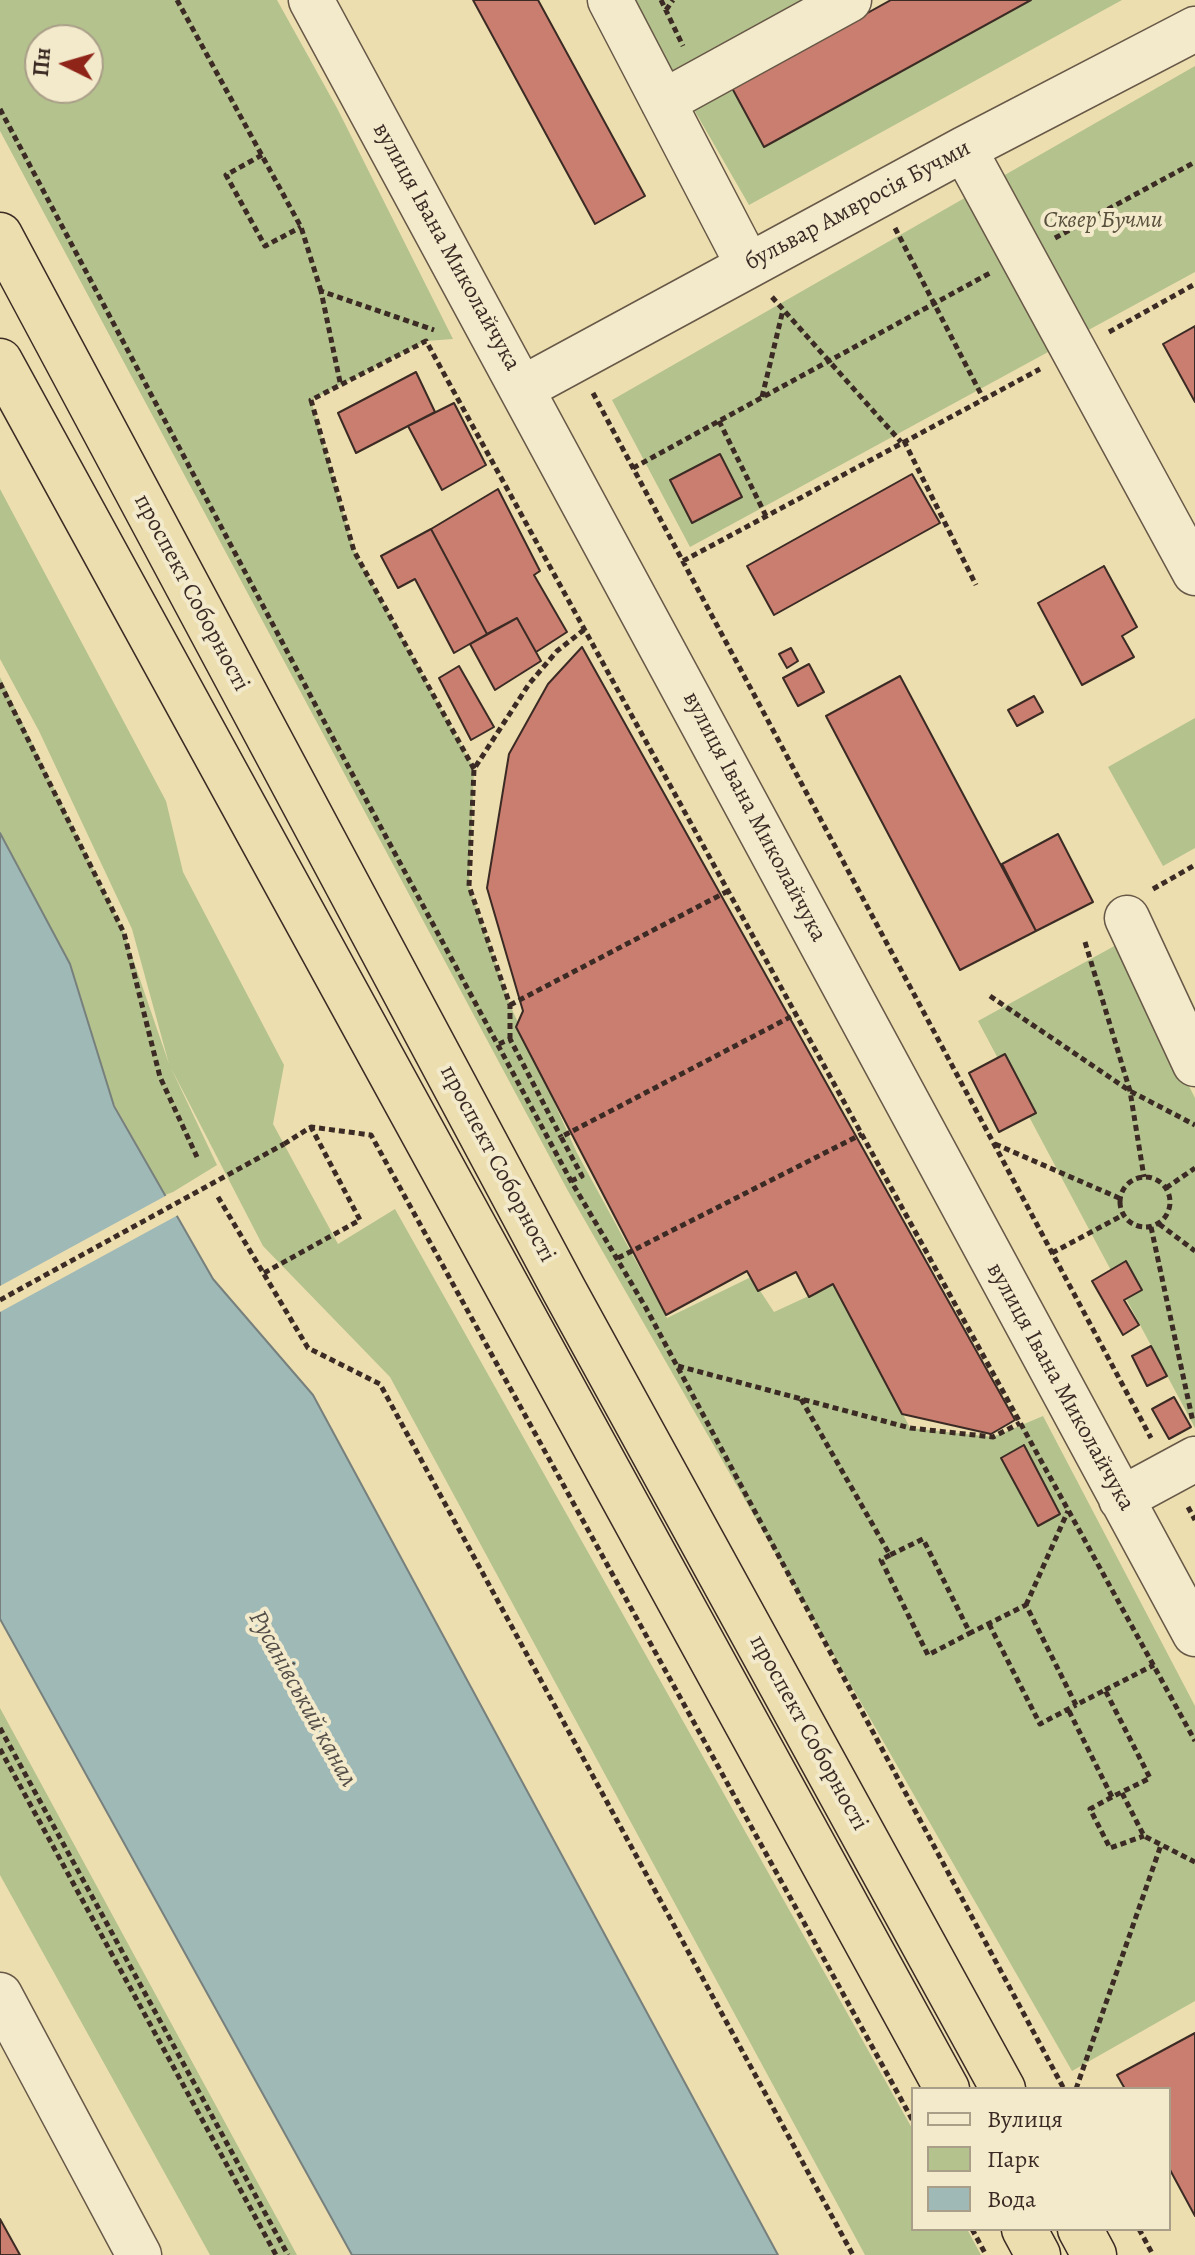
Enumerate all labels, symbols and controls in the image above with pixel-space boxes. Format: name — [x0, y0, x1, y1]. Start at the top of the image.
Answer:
north arrow — [24, 24, 104, 104]
text: Пн — [26, 46, 58, 78]
street label: вулиця Івана Миколайчука — [366, 118, 526, 376]
street label: бульвар Амвросія Бучми — [740, 134, 976, 278]
park label: Сквер Бучми — [1043, 207, 1163, 235]
street label: проспект Соборності — [127, 489, 255, 697]
street label: вулиця Івана Миколайчука — [676, 687, 832, 947]
street label: проспект Соборності — [433, 1060, 561, 1268]
street label: вулиця Івана Миколайчука — [980, 1258, 1140, 1516]
water label: Русанівський канал — [241, 1605, 363, 1793]
street label: проспект Соборності — [742, 1630, 874, 1836]
legend — [911, 2087, 1171, 2231]
text: Вулиця — [987, 2103, 1063, 2135]
text: Парк — [987, 2143, 1040, 2175]
text: Вода — [987, 2183, 1036, 2215]

